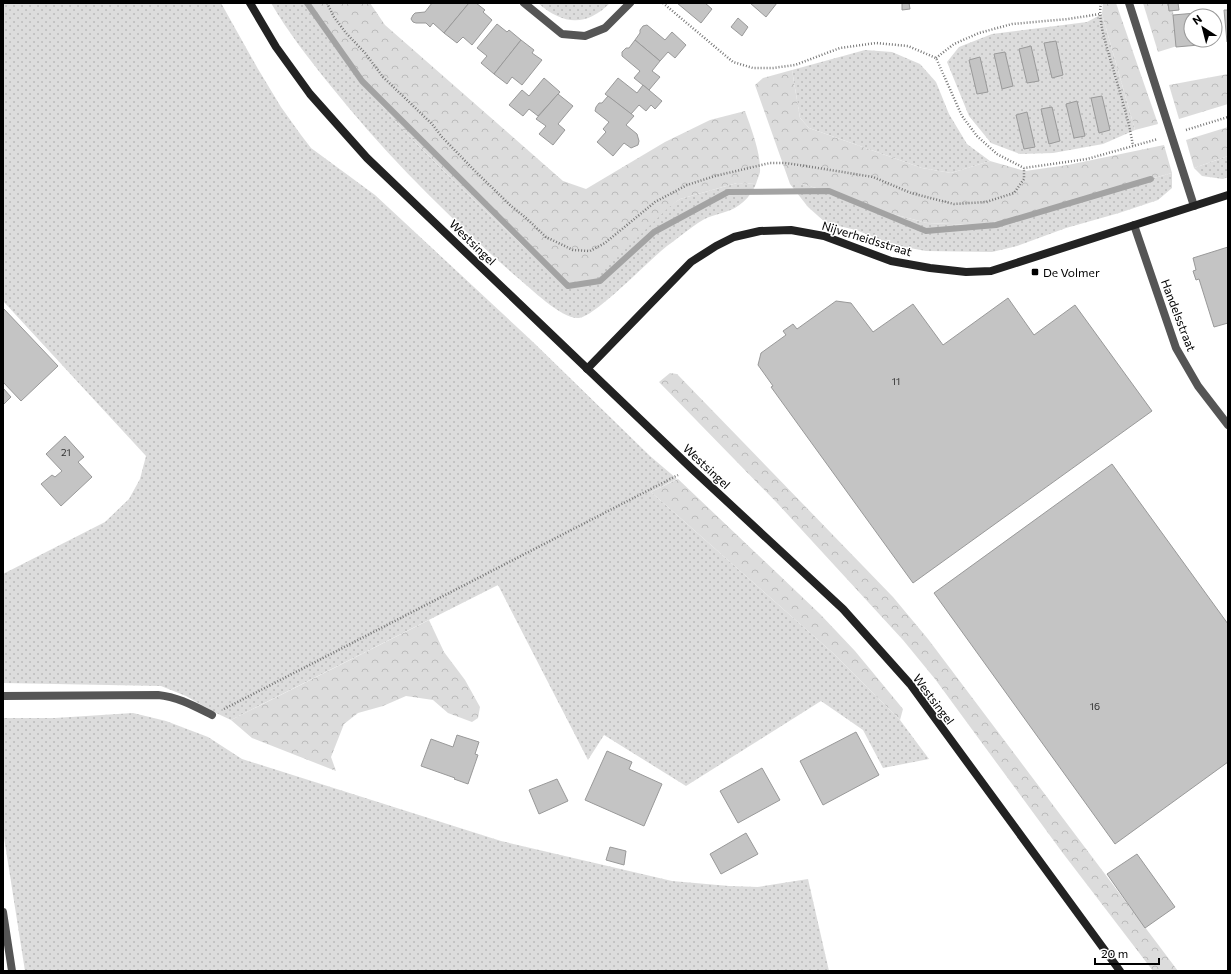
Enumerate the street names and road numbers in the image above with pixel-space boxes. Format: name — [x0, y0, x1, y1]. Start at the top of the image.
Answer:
street label: Westsingel — [447, 216, 499, 268]
street label: Nijverheidsstraat — [820, 218, 914, 258]
street label: Handelsstraat — [1159, 277, 1199, 353]
street label: Westsingel — [681, 441, 733, 491]
street label: Westsingel — [911, 671, 957, 727]

